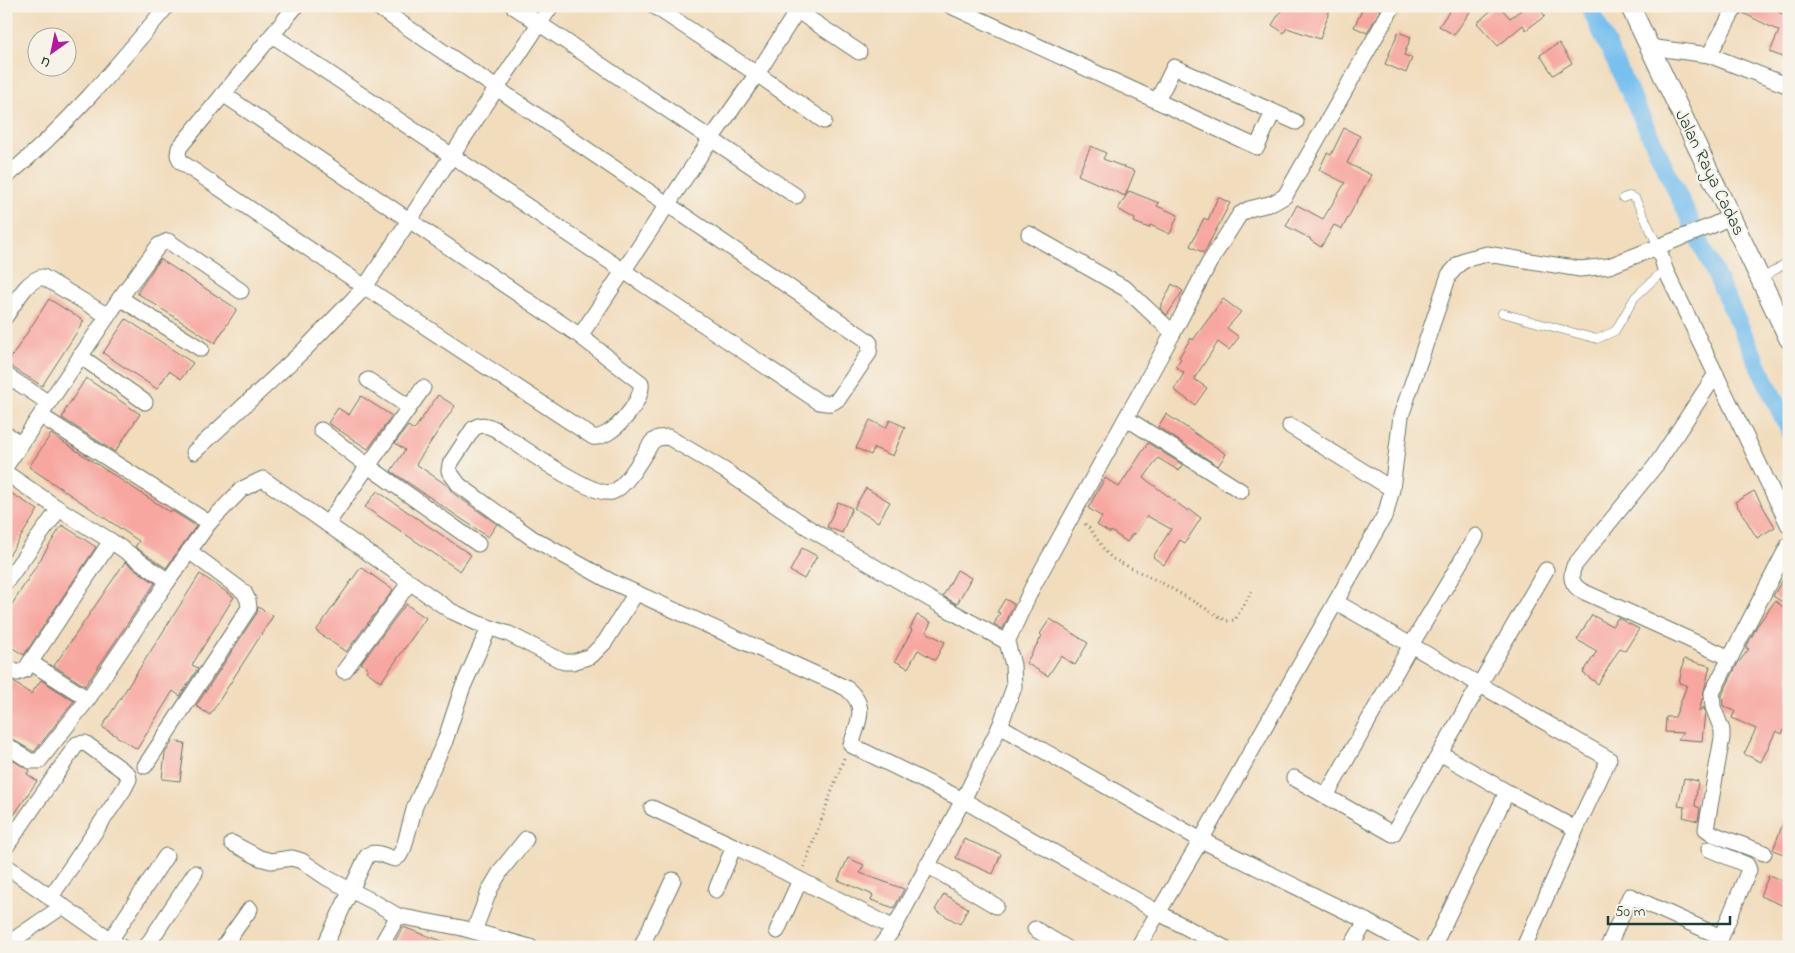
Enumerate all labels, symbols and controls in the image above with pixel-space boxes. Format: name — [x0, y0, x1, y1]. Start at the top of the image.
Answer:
north arrow — [28, 28, 78, 78]
text: U — [36, 50, 55, 73]
street label: Jalan Raya Cadas — [1667, 106, 1751, 240]
scale bar — [1608, 893, 1730, 925]
text: 50 m — [1615, 901, 1646, 923]

